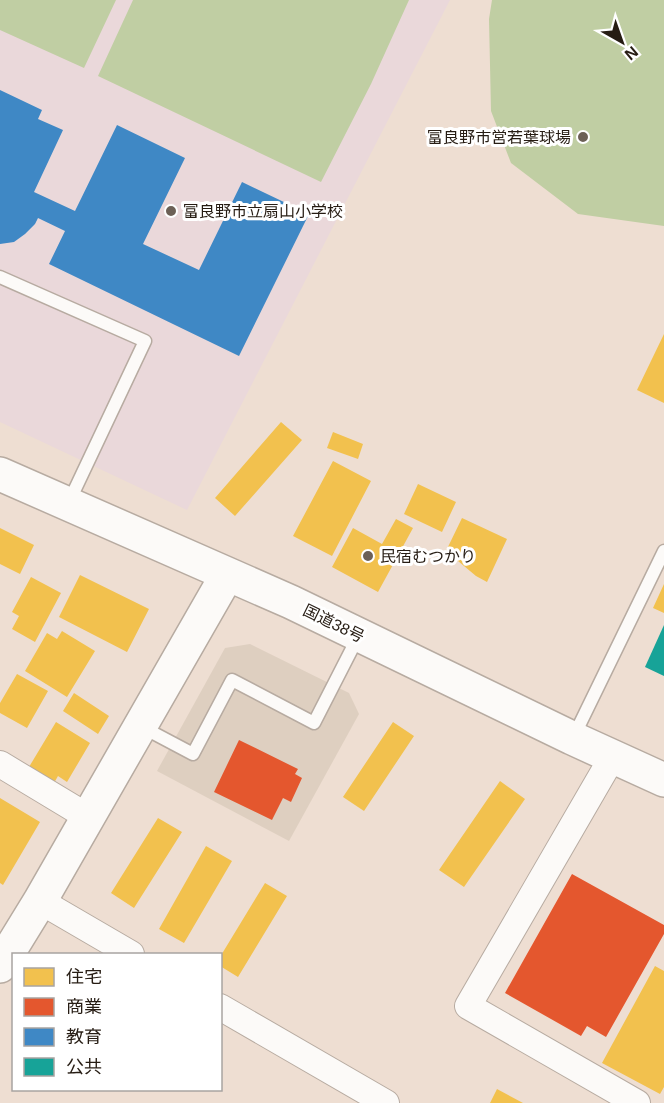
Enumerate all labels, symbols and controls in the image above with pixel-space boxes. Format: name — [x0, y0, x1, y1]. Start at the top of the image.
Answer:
north arrow — [592, 12, 652, 72]
text: N — [621, 43, 641, 63]
place label: 富良野市営若葉球場 — [427, 129, 571, 146]
marker: 富良野市営若葉球場 — [576, 130, 590, 144]
place label: 富良野市立扇山小学校 — [183, 203, 343, 220]
marker: 富良野市立扇山小学校 — [164, 204, 178, 218]
place label: 民宿むつかり — [380, 548, 476, 565]
marker: 民宿むつかり — [361, 549, 375, 563]
street label: 国道38号 — [300, 601, 367, 646]
legend — [12, 953, 222, 1091]
text: 住宅 — [66, 967, 102, 987]
text: 商業 — [66, 997, 102, 1017]
text: 教育 — [66, 1027, 102, 1047]
text: 公共 — [66, 1057, 102, 1077]

